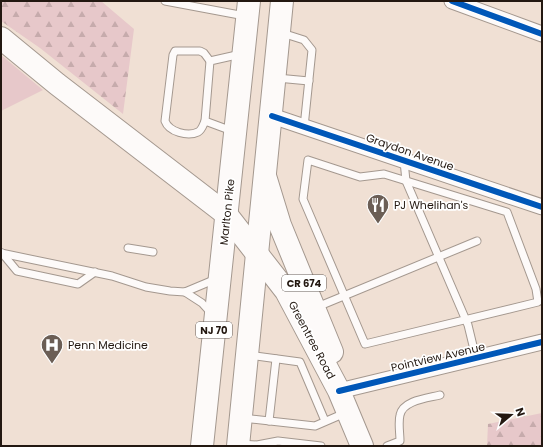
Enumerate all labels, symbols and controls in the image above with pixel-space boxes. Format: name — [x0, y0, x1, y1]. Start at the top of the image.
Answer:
street label: Graydon Avenue — [364, 129, 456, 175]
street label: Marlton Pike — [216, 178, 238, 246]
restaurant icon: PJ Whelihan's — [365, 192, 391, 225]
place label: PJ Whelihan's — [394, 197, 468, 213]
road number: CR 674 — [282, 275, 326, 291]
street label: Greentree Road — [285, 298, 339, 382]
road number: NJ 70 — [196, 322, 232, 338]
hospital icon: Penn Medicine — [39, 332, 65, 365]
place label: Penn Medicine — [68, 337, 148, 353]
street label: Pointview Avenue — [389, 338, 487, 376]
north arrow — [491, 395, 531, 435]
text: N — [512, 405, 529, 418]

